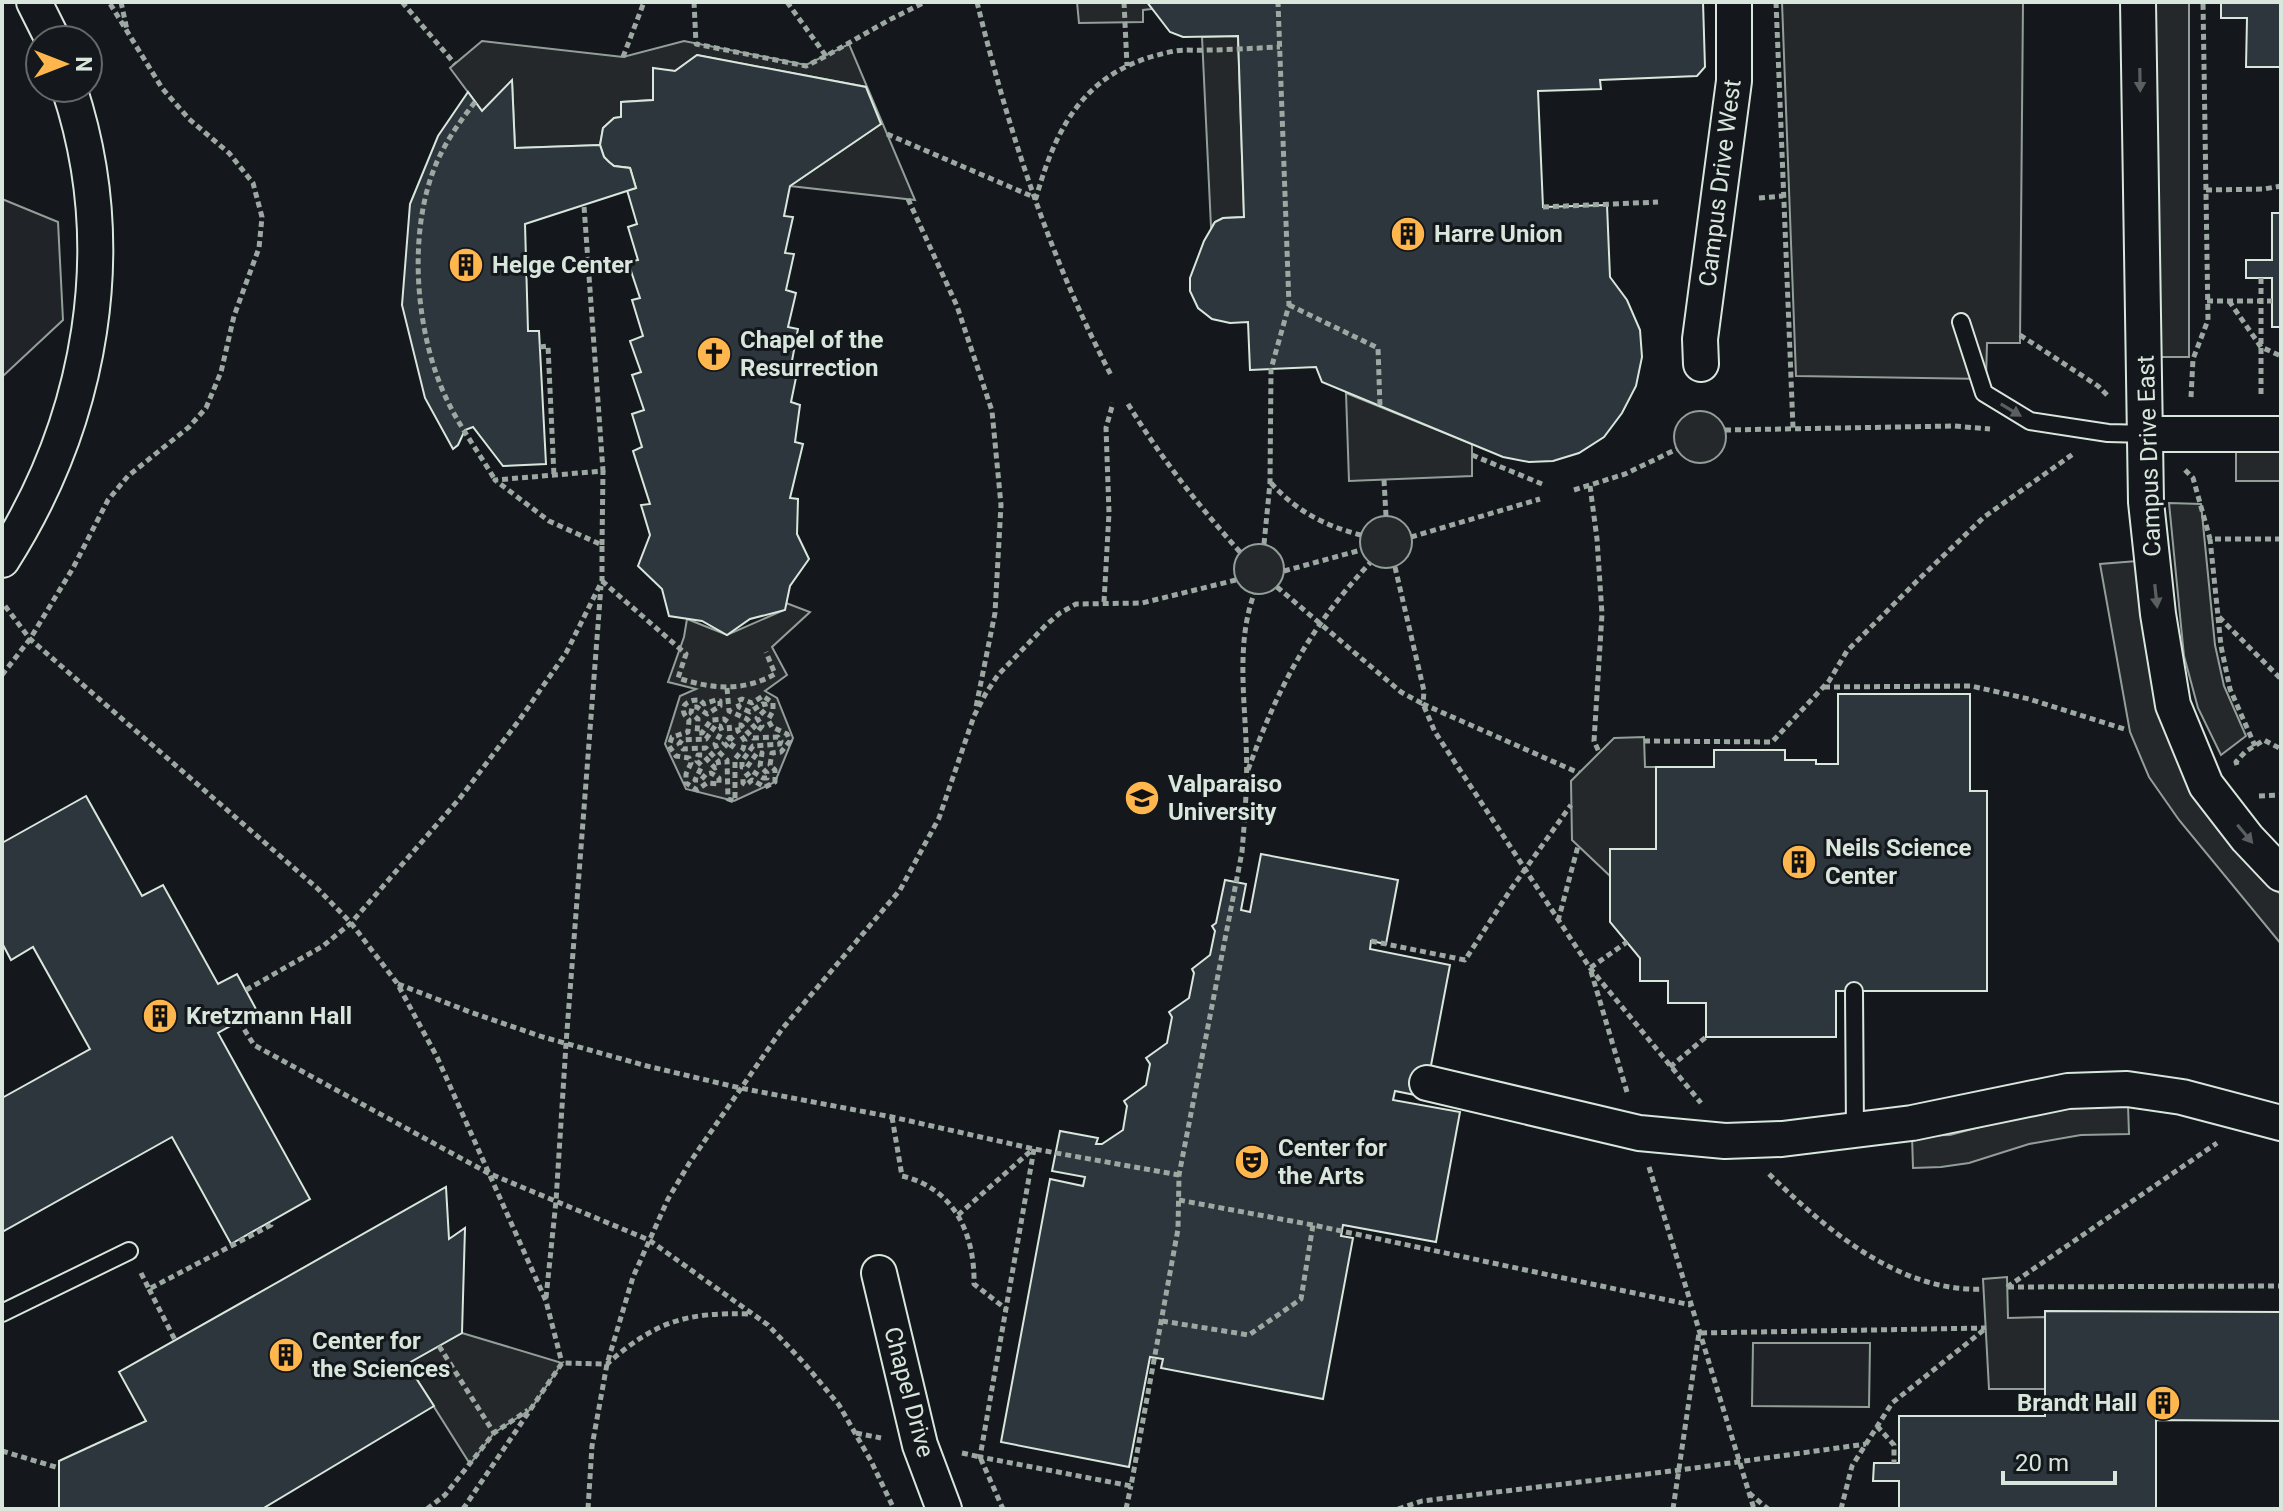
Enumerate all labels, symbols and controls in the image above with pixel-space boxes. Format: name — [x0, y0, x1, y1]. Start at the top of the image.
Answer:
north arrow — [24, 24, 104, 104]
text: N — [71, 56, 96, 72]
one-way arrow — [2133, 68, 2146, 93]
street label: Campus Drive West — [1693, 78, 1747, 288]
building icon: Harre Union — [1389, 215, 1427, 253]
place label: Harre Union — [1434, 220, 1563, 248]
building icon: Helge Center — [447, 246, 485, 284]
place label: Helge Center — [492, 251, 633, 279]
place label: Chapel of the Resurrection — [740, 326, 883, 382]
church icon: Chapel of the Resurrection — [695, 335, 733, 373]
street label: Campus Drive East — [2131, 355, 2167, 557]
one-way arrow — [2000, 402, 2022, 416]
one-way arrow — [2150, 584, 2163, 609]
place label: Valparaiso University — [1168, 770, 1282, 826]
school or university icon: Valparaiso University — [1123, 779, 1161, 817]
one-way arrow — [2236, 824, 2253, 844]
place label: Neils Science Center — [1825, 834, 1971, 890]
building icon: Neils Science Center — [1780, 843, 1818, 881]
building icon: Kretzmann Hall — [141, 997, 179, 1035]
place label: Kretzmann Hall — [186, 1002, 352, 1030]
place label: Center for the Arts — [1278, 1134, 1387, 1190]
theatre icon: Center for the Arts — [1233, 1143, 1271, 1181]
street label: Chapel Drive — [878, 1324, 940, 1460]
place label: Center for the Sciences — [312, 1327, 450, 1383]
building icon: Center for the Sciences — [267, 1336, 305, 1374]
building icon: Brandt Hall — [2144, 1384, 2182, 1422]
place label: Brandt Hall — [2017, 1389, 2137, 1417]
scale bar — [2003, 1435, 2115, 1485]
text: 20 m — [2015, 1449, 2069, 1477]

